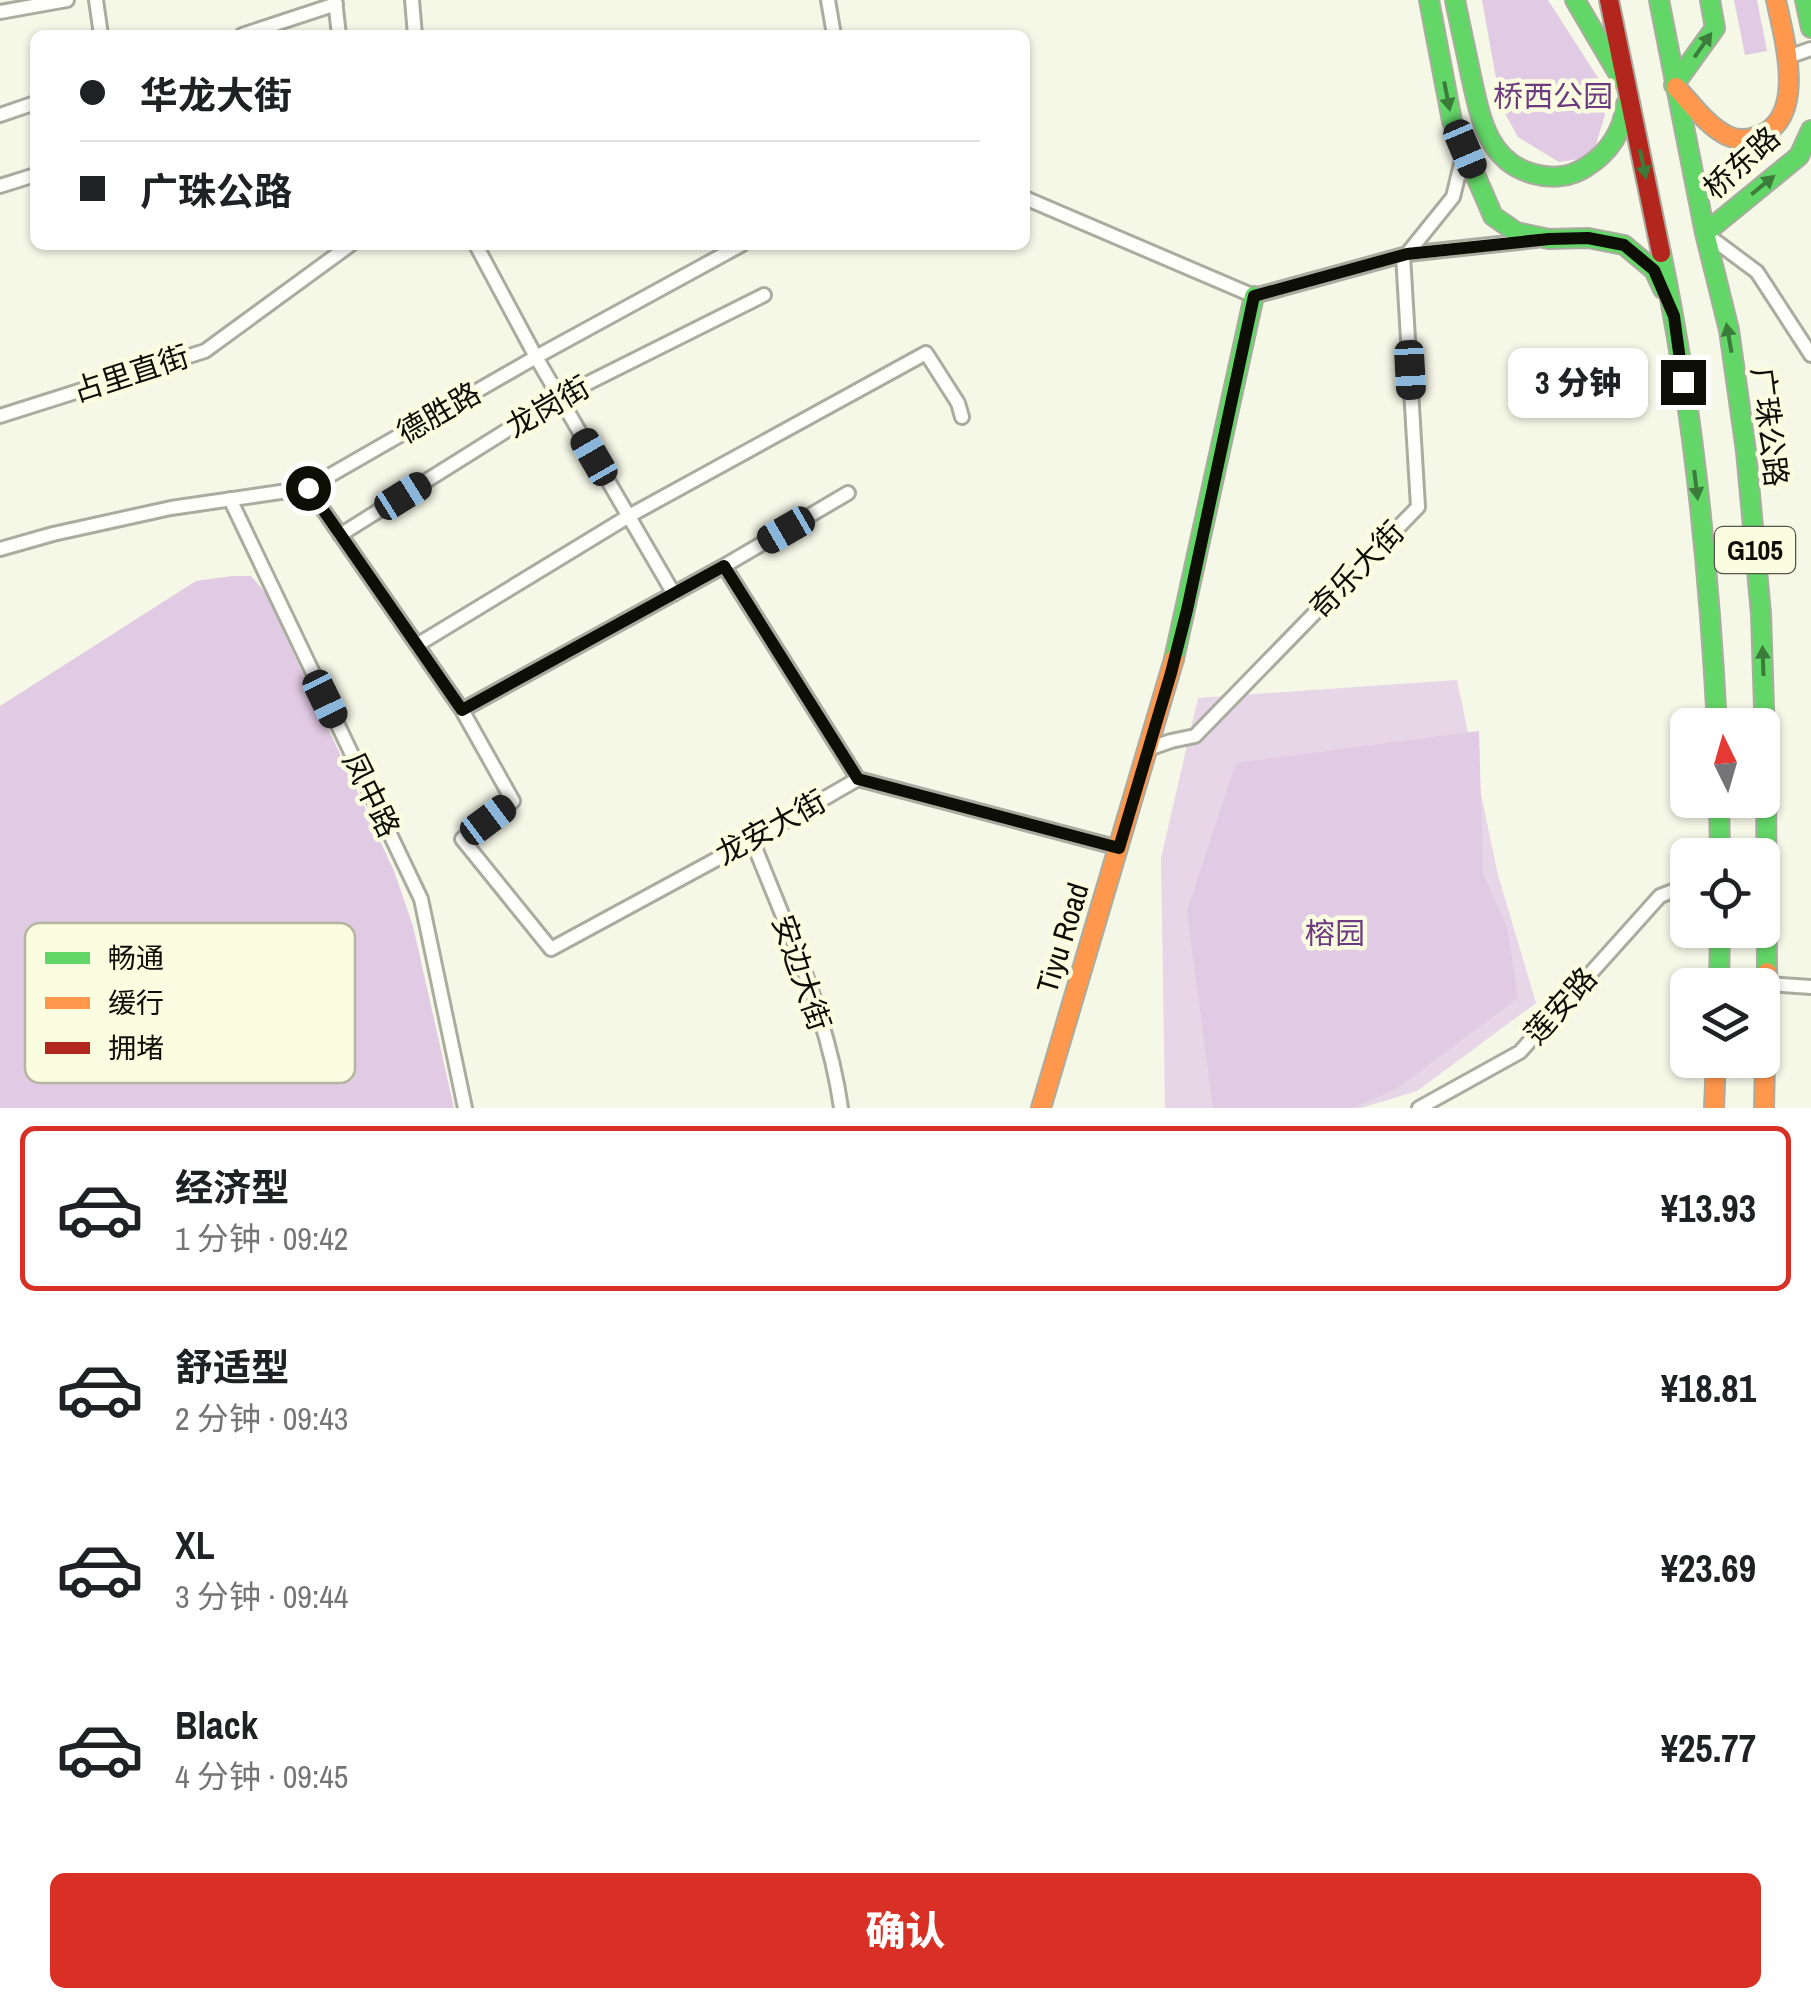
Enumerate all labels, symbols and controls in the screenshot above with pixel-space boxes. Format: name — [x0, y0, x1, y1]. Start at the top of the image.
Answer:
one-way arrow — [1693, 32, 1712, 58]
text: 华龙大街 — [140, 70, 292, 121]
park label: 桥西公园 — [1493, 76, 1613, 116]
one-way arrow — [1440, 81, 1455, 112]
car — [1439, 116, 1491, 182]
street label: 桥东路 — [1695, 117, 1788, 207]
one-way arrow — [1636, 149, 1652, 180]
text: 广珠公路 — [140, 166, 292, 217]
one-way arrow — [1750, 175, 1775, 196]
one-way arrow — [1721, 321, 1737, 353]
street label: 占里直街 — [67, 335, 194, 411]
car — [1393, 339, 1427, 401]
callout: 3 分钟 — [1508, 347, 1648, 417]
route end — [1661, 360, 1706, 405]
text: 3 分钟 — [1535, 361, 1621, 404]
street label: 广珠公路 — [1743, 365, 1797, 489]
street label: 龙岗街 — [499, 366, 596, 446]
street label: 德胜路 — [390, 372, 487, 452]
car — [566, 424, 622, 490]
route start — [286, 466, 331, 511]
car — [370, 467, 436, 525]
one-way arrow — [1688, 469, 1704, 501]
car — [753, 502, 819, 558]
street label: 奇乐大街 — [1300, 512, 1412, 626]
road number: G105 — [1715, 527, 1795, 573]
one-way arrow — [1754, 644, 1770, 676]
car — [298, 665, 352, 733]
north arrow — [1670, 708, 1780, 818]
map controls — [1670, 708, 1780, 1078]
street label: 凤中路 — [334, 745, 410, 844]
street label: 龙安大街 — [708, 781, 833, 874]
car — [455, 790, 521, 850]
button: locate — [1670, 838, 1780, 948]
street label: Tiyu Road — [1026, 878, 1098, 998]
street label: 安边大街 — [764, 909, 840, 1036]
park label: 榕园 — [1305, 913, 1365, 953]
legend — [25, 923, 355, 1083]
text: 畅通 — [108, 939, 164, 977]
street label: 莲安路 — [1515, 959, 1605, 1052]
button: layers — [1670, 968, 1780, 1078]
text: 缓行 — [108, 984, 164, 1022]
text: 拥堵 — [108, 1029, 164, 1067]
text: 经济型 — [175, 1162, 289, 1213]
icon: car — [55, 1164, 145, 1254]
text: ¥13.93 — [1661, 1183, 1756, 1234]
text: 1 分钟 · 09:42 — [175, 1217, 348, 1260]
text: 舒适型 — [175, 1342, 289, 1393]
icon: car — [55, 1344, 145, 1434]
text: ¥18.81 — [1661, 1363, 1756, 1414]
text: 2 分钟 · 09:43 — [175, 1397, 348, 1440]
text: XL — [175, 1520, 215, 1571]
icon: car — [55, 1524, 145, 1614]
text: ¥23.69 — [1661, 1543, 1756, 1594]
text: 3 分钟 · 09:44 — [175, 1575, 348, 1618]
text: Black — [175, 1700, 258, 1751]
icon: car — [55, 1704, 145, 1794]
text: ¥25.77 — [1661, 1723, 1756, 1774]
text: 4 分钟 · 09:45 — [175, 1755, 348, 1798]
button: 确认 — [50, 1873, 1761, 1988]

